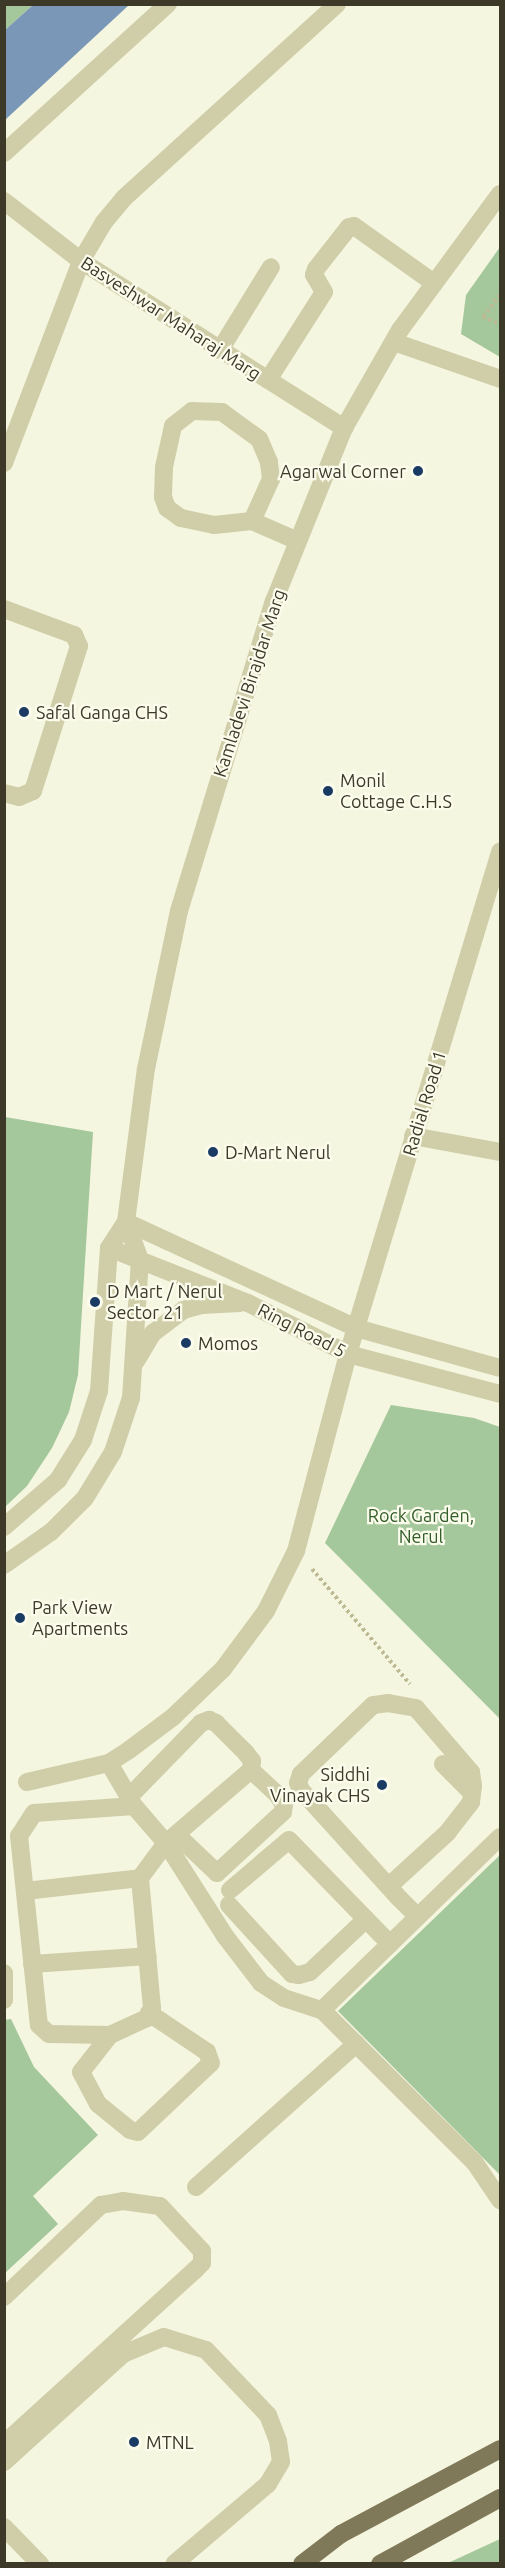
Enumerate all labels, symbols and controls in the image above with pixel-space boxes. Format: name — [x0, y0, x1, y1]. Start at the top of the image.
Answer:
street label: Basveshwar Maharaj Marg — [77, 252, 265, 384]
place label: Agarwal Corner — [280, 460, 406, 482]
marker: Agarwal Corner — [411, 464, 425, 478]
street label: Kamladevi Birajdar Marg — [208, 586, 290, 780]
place label: Safal Ganga CHS — [36, 701, 168, 723]
marker: Safal Ganga CHS — [17, 705, 31, 719]
place label: Monil Cottage C.H.S — [340, 770, 452, 812]
marker: Monil Cottage C.H.S — [321, 784, 335, 798]
street label: Radial Road 1 — [398, 1048, 450, 1158]
place label: D-Mart Nerul — [225, 1141, 330, 1163]
marker: D-Mart Nerul — [206, 1145, 220, 1159]
place label: D Mart / Nerul Sector 21 — [107, 1281, 222, 1324]
marker: D Mart / Nerul Sector 21 — [88, 1295, 102, 1309]
street label: Ring Road 5 — [254, 1299, 350, 1361]
place label: Momos — [198, 1332, 258, 1354]
marker: Momos — [179, 1336, 193, 1350]
park label: Rock Garden, Nerul — [368, 1505, 474, 1547]
place label: Park View Apartments — [32, 1597, 128, 1640]
marker: Park View Apartments — [13, 1611, 27, 1625]
place label: Siddhi Vinayak CHS — [270, 1764, 370, 1806]
marker: Siddhi Vinayak CHS — [375, 1778, 389, 1792]
place label: MTNL — [146, 2431, 194, 2453]
marker: MTNL — [127, 2435, 141, 2449]

